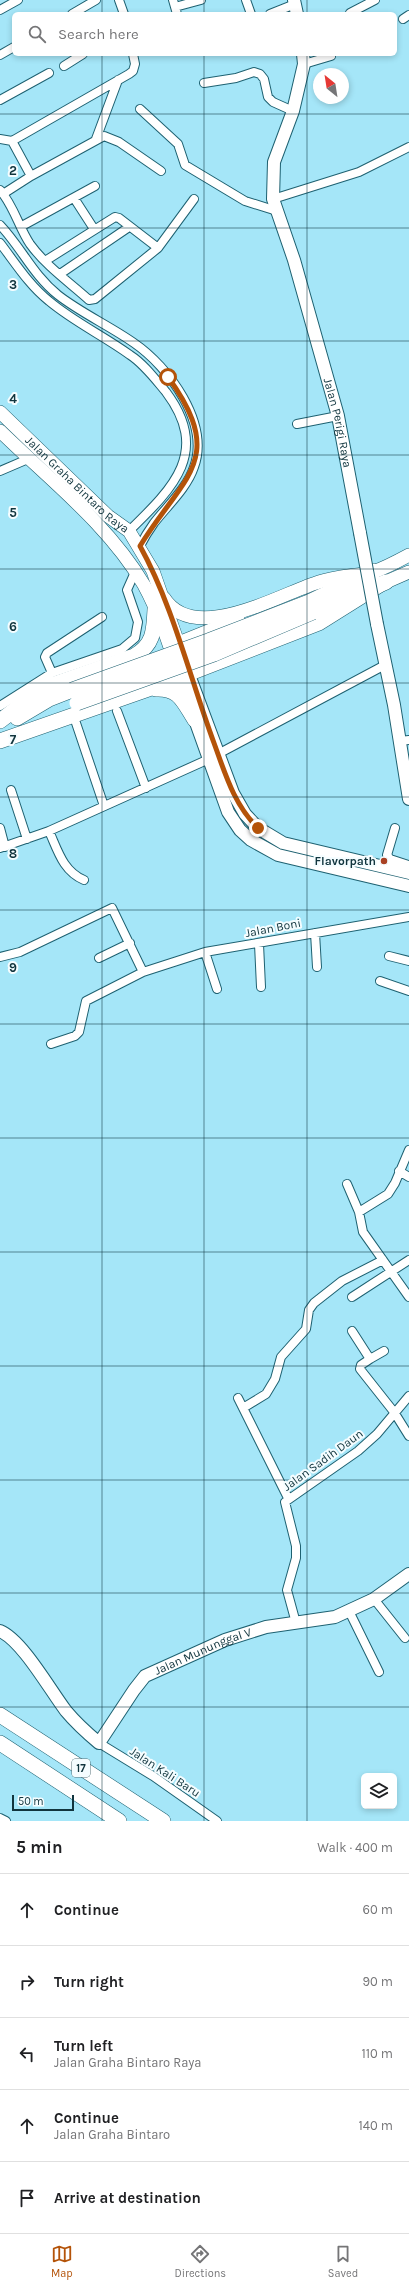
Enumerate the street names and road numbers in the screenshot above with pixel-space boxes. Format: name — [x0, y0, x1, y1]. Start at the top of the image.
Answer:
street label: Jalan Perigi Raya — [321, 376, 355, 469]
street label: Jalan Graha Bintaro Raya — [22, 433, 132, 536]
street label: Jalan Boni — [244, 916, 302, 940]
street label: Jalan Sadih Daun — [280, 1426, 366, 1494]
street label: Jalan Mununggal V — [152, 1625, 253, 1678]
street label: Jalan Kali Baru — [127, 1744, 203, 1800]
road number: 17 — [72, 1759, 90, 1777]

